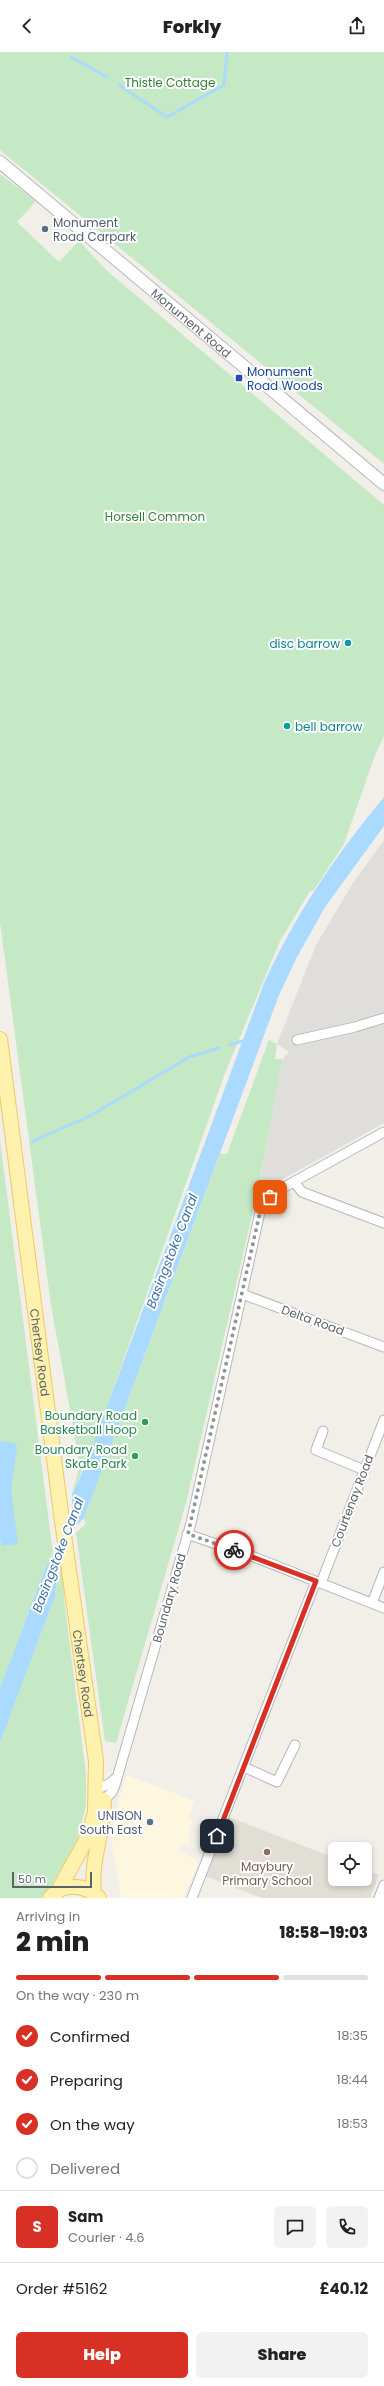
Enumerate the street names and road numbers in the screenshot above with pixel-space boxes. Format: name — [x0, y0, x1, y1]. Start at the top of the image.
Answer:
street label: Monument Road — [148, 284, 235, 361]
street label: Delta Road — [279, 1301, 347, 1339]
street label: Chertsey Road — [26, 1308, 54, 1397]
street label: Courtenay Road — [327, 1452, 377, 1550]
street label: Boundary Road — [148, 1551, 190, 1645]
street label: Chertsey Road — [69, 1629, 98, 1718]

